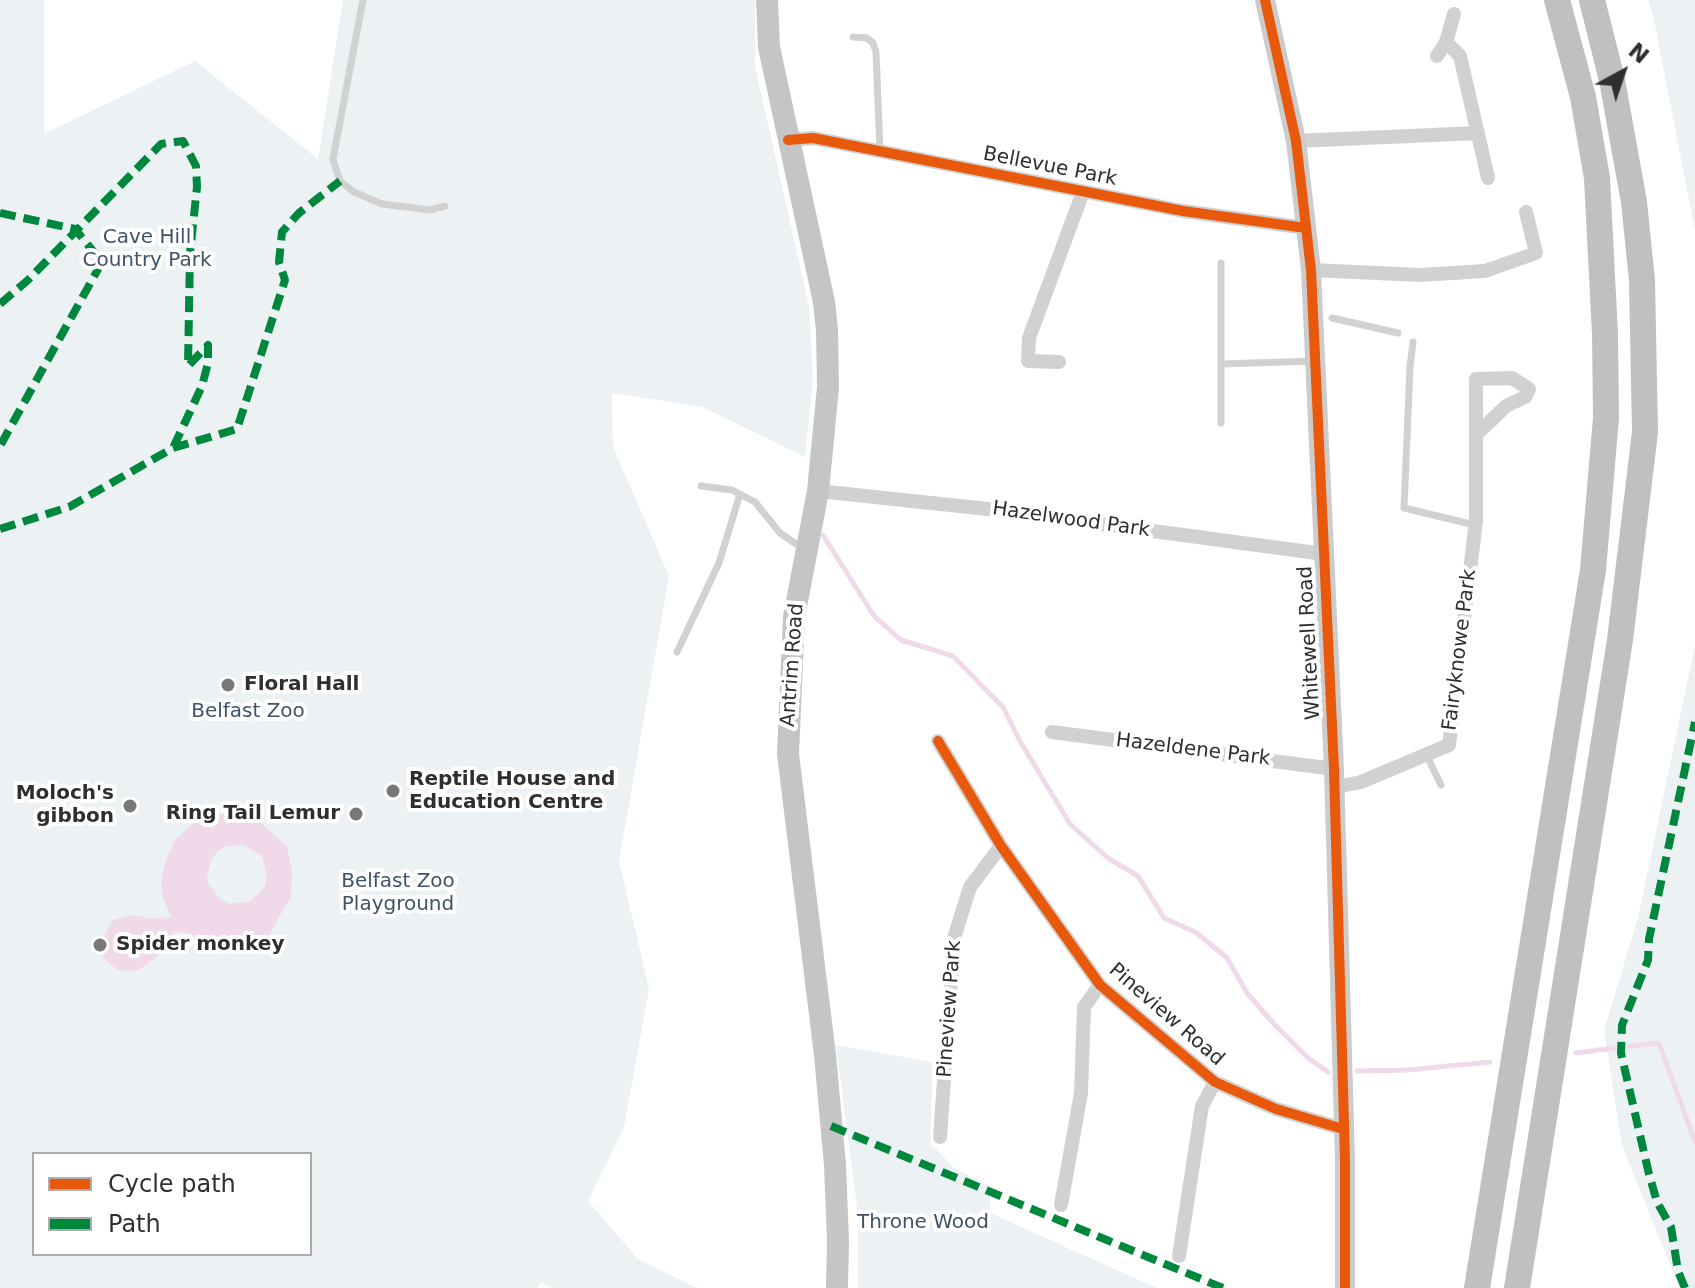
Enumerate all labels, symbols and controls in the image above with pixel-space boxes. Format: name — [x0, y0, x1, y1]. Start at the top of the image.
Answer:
north arrow — [1583, 32, 1663, 112]
text: N — [1624, 38, 1654, 69]
street label: Bellevue Park — [981, 142, 1119, 192]
park label: Cave Hill Country Park — [82, 226, 212, 273]
street label: Hazelwood Park — [991, 497, 1151, 543]
street label: Whitewell Road — [1294, 565, 1326, 721]
street label: Fairyknowe Park — [1438, 568, 1482, 732]
street label: Antrim Road — [777, 602, 809, 728]
place label: Floral Hall — [244, 673, 359, 697]
marker: Floral Hall — [219, 676, 237, 694]
park label: Belfast Zoo — [191, 700, 305, 724]
street label: Hazeldene Park — [1115, 729, 1271, 771]
place label: Reptile House and Education Centre — [409, 768, 615, 815]
place label: Moloch's gibbon — [16, 782, 114, 829]
marker: Reptile House and Education Centre — [384, 782, 402, 800]
marker: Moloch's gibbon — [121, 797, 139, 815]
place label: Ring Tail Lemur — [166, 802, 340, 826]
marker: Ring Tail Lemur — [347, 805, 365, 823]
park label: Belfast Zoo Playground — [341, 870, 455, 917]
place label: Spider monkey — [116, 933, 284, 957]
marker: Spider monkey — [91, 936, 109, 954]
street label: Pineview Park — [933, 939, 967, 1079]
street label: Pineview Road — [1104, 958, 1228, 1072]
legend — [32, 1152, 312, 1256]
text: Cycle path — [108, 1170, 236, 1198]
text: Path — [108, 1210, 161, 1238]
park label: Throne Wood — [857, 1211, 989, 1235]

